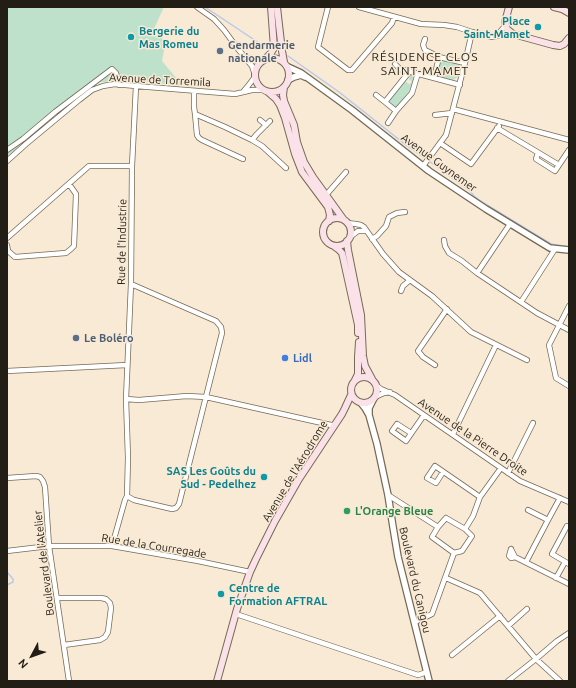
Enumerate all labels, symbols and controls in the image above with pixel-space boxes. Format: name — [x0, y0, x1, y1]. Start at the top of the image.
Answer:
place label: Place Saint-Mamet — [464, 14, 530, 40]
marker: Place Saint-Mamet — [533, 22, 543, 32]
place label: Bergerie du Mas Romeu — [139, 24, 199, 50]
marker: Bergerie du Mas Romeu — [126, 32, 136, 42]
place label: Gendarmerie nationale — [228, 38, 295, 64]
marker: Gendarmerie nationale — [215, 46, 225, 56]
district label: RÉSIDENCE CLOS SAINT-MAMET — [372, 50, 478, 78]
street label: Avenue de Torremila — [109, 71, 211, 89]
street label: Avenue Guynemer — [399, 131, 479, 195]
street label: Rue de l'Industrie — [115, 199, 129, 285]
place label: Le Boléro — [84, 331, 134, 345]
marker: Le Boléro — [71, 333, 81, 343]
place label: Lidl — [293, 351, 312, 365]
marker: Lidl — [280, 353, 290, 363]
street label: Avenue de la Pierre Droite — [416, 395, 530, 479]
street label: Avenue de l'Aérodrome — [260, 418, 330, 524]
place label: SAS Les Goûts du Sud - Pedelhez — [167, 464, 256, 490]
marker: SAS Les Goûts du Sud - Pedelhez — [259, 472, 269, 482]
place label: L'Orange Bleue — [355, 504, 433, 518]
marker: L'Orange Bleue — [342, 506, 352, 516]
street label: Boulevard de l'Atelier — [31, 510, 57, 616]
street label: Boulevard du Canigou — [396, 526, 434, 634]
street label: Rue de la Courregade — [101, 531, 207, 561]
place label: Centre de Formation AFTRAL — [229, 581, 327, 607]
marker: Centre de Formation AFTRAL — [216, 589, 226, 599]
north arrow — [12, 636, 52, 676]
text: N — [16, 657, 30, 671]

